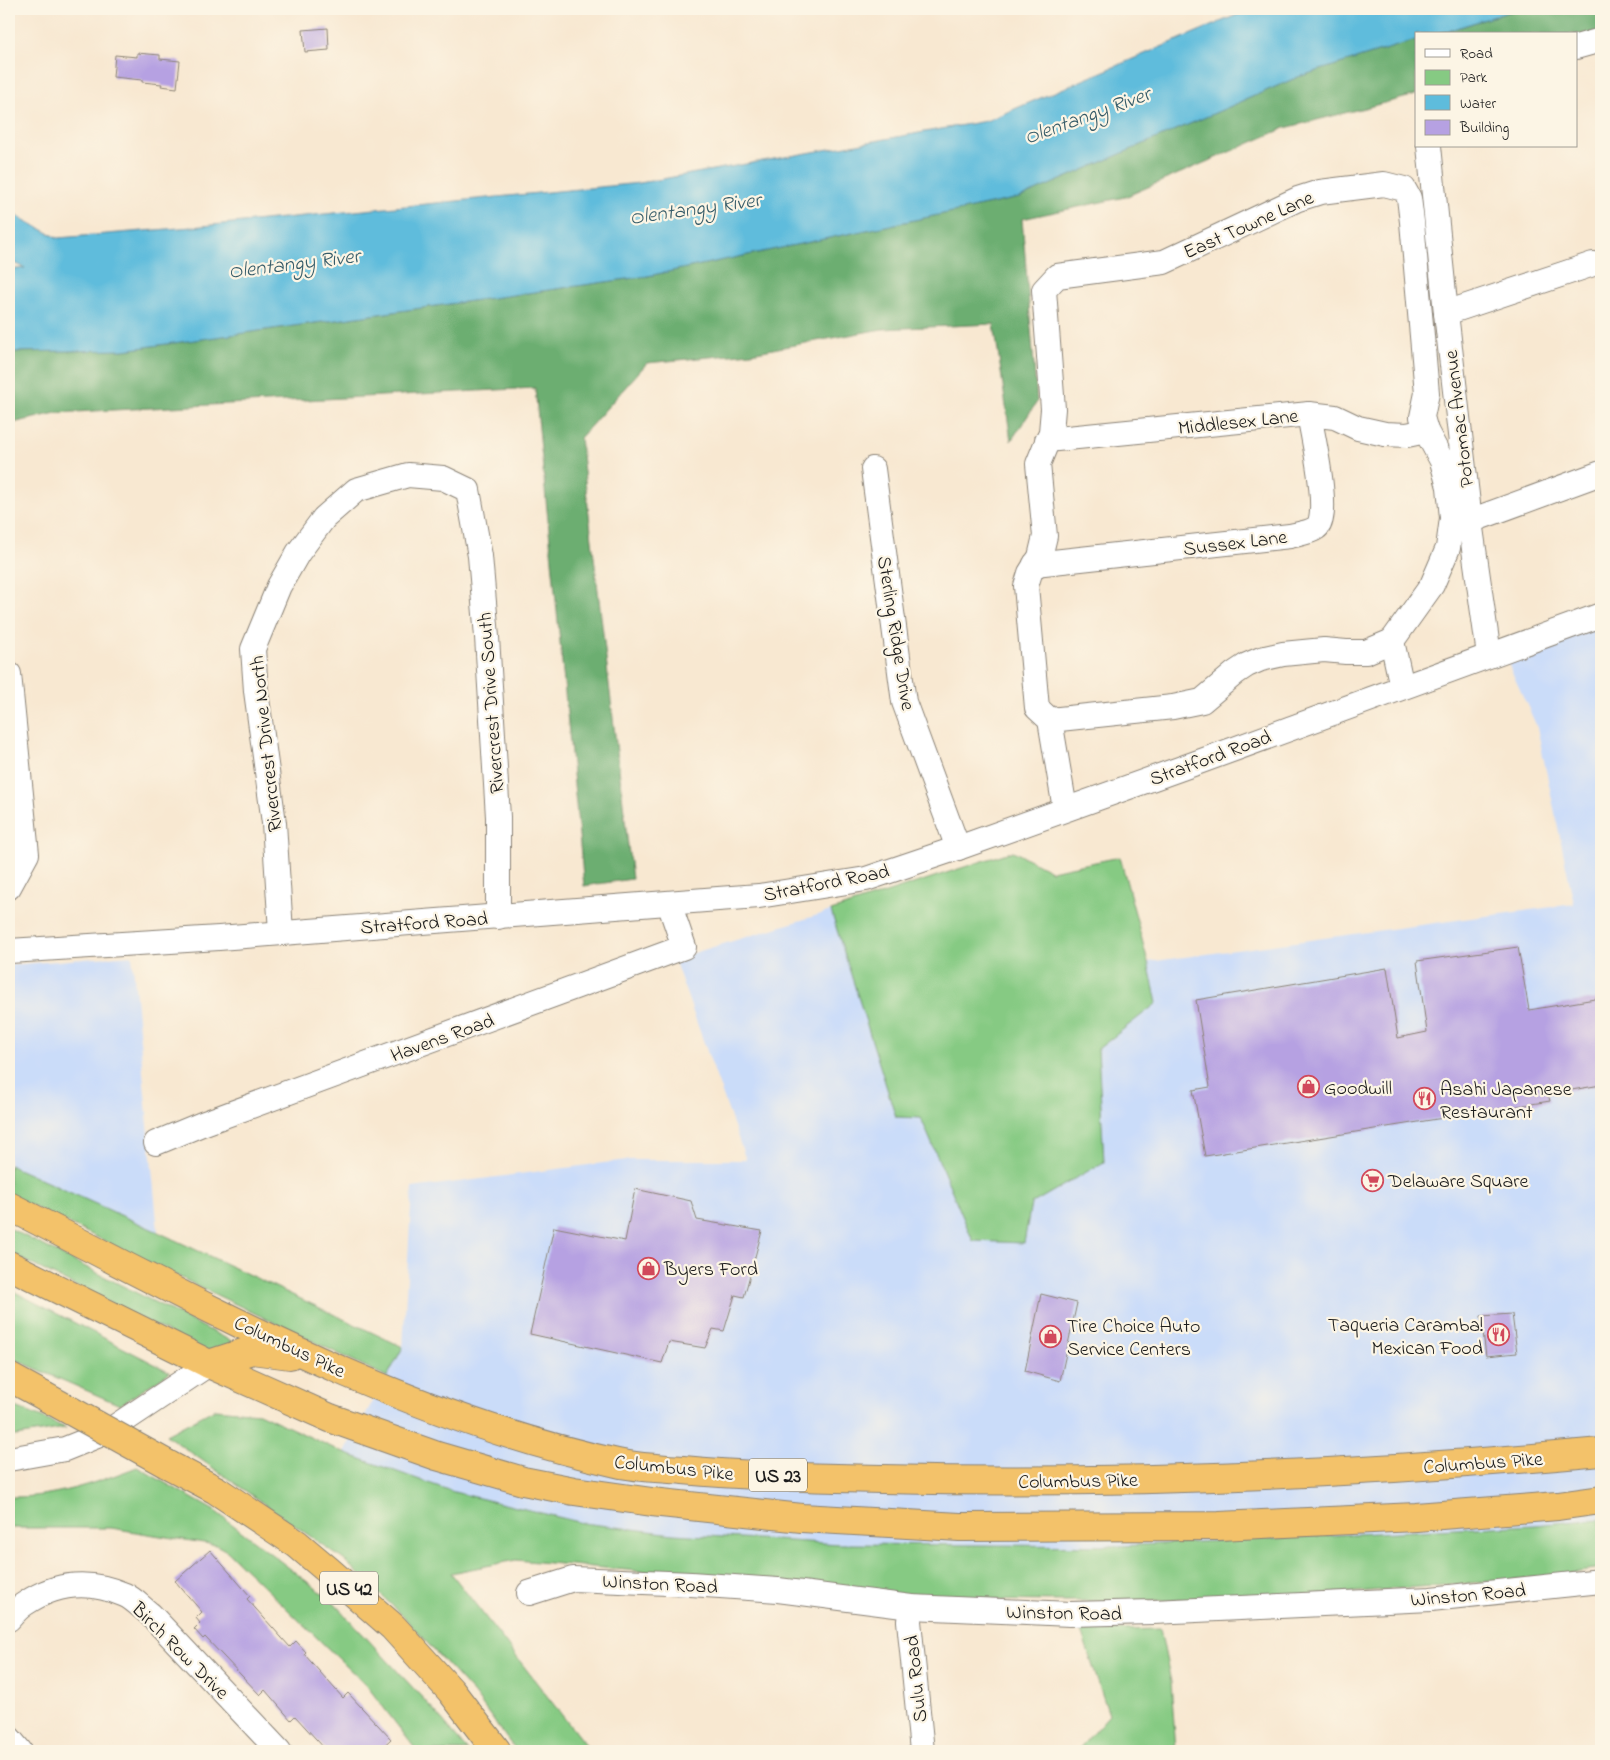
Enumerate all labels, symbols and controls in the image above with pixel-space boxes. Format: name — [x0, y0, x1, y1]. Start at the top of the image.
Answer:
legend — [1415, 32, 1578, 148]
text: Road — [1460, 43, 1493, 65]
text: Park — [1460, 67, 1488, 89]
water label: Olentangy River — [1020, 79, 1158, 155]
text: Water — [1460, 93, 1496, 115]
text: Building — [1459, 117, 1509, 140]
street label: East Towne Lane — [1179, 185, 1319, 268]
water label: Olentangy River — [628, 186, 765, 235]
water label: Olentangy River — [227, 242, 364, 289]
street label: Potomac Avenue — [1438, 348, 1483, 489]
street label: Middlesex Lane — [1177, 403, 1300, 444]
street label: Sussex Lane — [1182, 524, 1289, 565]
street label: Sterling Ridge Drive — [867, 554, 921, 713]
street label: Rivercrest Drive South — [472, 611, 513, 794]
street label: Rivercrest Drive North — [244, 654, 291, 833]
street label: Stratford Road — [1146, 724, 1276, 795]
street label: Stratford Road — [761, 858, 892, 911]
street label: Stratford Road — [359, 906, 489, 943]
street label: Havens Road — [387, 1007, 499, 1071]
shop icon: Goodwill — [1296, 1075, 1320, 1099]
place label: Goodwill — [1324, 1075, 1392, 1104]
place label: Asahi Japanese Restaurant — [1440, 1076, 1572, 1128]
restaurant icon: Asahi Japanese Restaurant — [1412, 1087, 1436, 1111]
supermarket icon: Delaware Square — [1360, 1168, 1384, 1192]
place label: Delaware Square — [1387, 1168, 1528, 1197]
shop icon: Byers Ford — [636, 1256, 660, 1280]
place label: Byers Ford — [663, 1256, 758, 1285]
street label: Columbus Pike — [228, 1310, 349, 1387]
place label: Taqueria Caramba! Mexican Food — [1328, 1312, 1483, 1364]
place label: Tire Choice Auto Service Centers — [1067, 1313, 1200, 1365]
restaurant icon: Taqueria Caramba! Mexican Food — [1487, 1323, 1511, 1347]
shop icon: Tire Choice Auto Service Centers — [1039, 1325, 1063, 1349]
street label: Columbus Pike — [1422, 1446, 1544, 1483]
street label: Columbus Pike — [613, 1449, 735, 1490]
road number: US 23 — [749, 1458, 807, 1492]
street label: Columbus Pike — [1018, 1467, 1138, 1498]
street label: Winston Road — [601, 1568, 718, 1603]
road number: US 42 — [320, 1572, 378, 1605]
street label: Winston Road — [1409, 1577, 1527, 1616]
street label: Birch Row Drive — [123, 1596, 235, 1707]
street label: Winston Road — [1006, 1599, 1122, 1630]
street label: Sulu Road — [898, 1634, 936, 1724]

